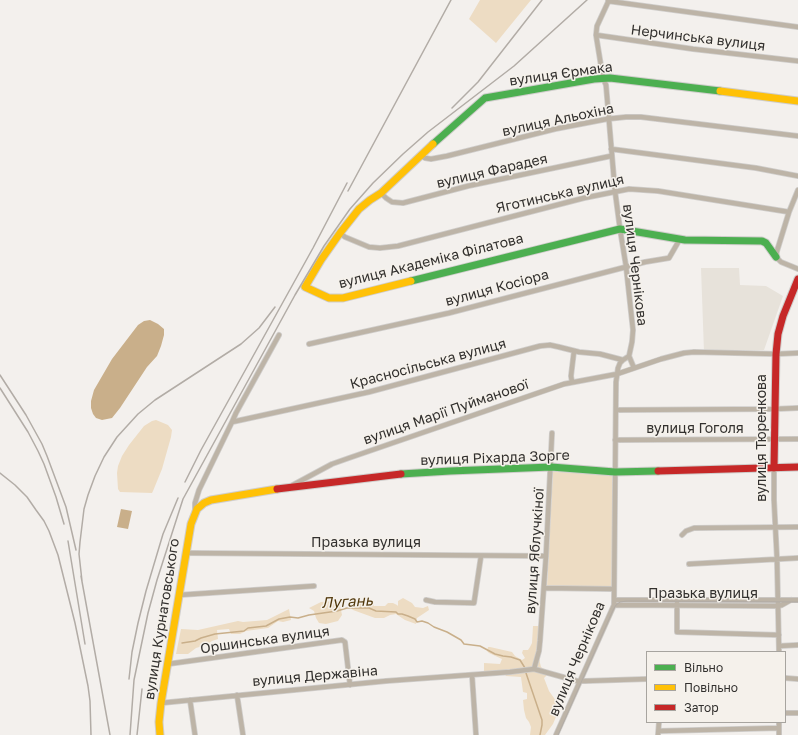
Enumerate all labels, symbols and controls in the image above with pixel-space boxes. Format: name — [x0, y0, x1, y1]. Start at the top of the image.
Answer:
street label: Нерчинська вулиця — [630, 21, 766, 55]
street label: вулиця Єрмака — [508, 58, 614, 90]
street label: вулиця Альохіна — [501, 100, 615, 140]
street label: вулиця Фарадея — [435, 150, 549, 192]
street label: Яготинська вулиця — [494, 171, 626, 217]
street label: вулиця Чернікова — [619, 203, 651, 327]
street label: вулиця Академіка Філатова — [337, 230, 525, 292]
street label: вулиця Косіора — [443, 266, 551, 310]
street label: Красносільська вулиця — [348, 335, 508, 393]
street label: вулиця Тюренкова — [754, 374, 770, 502]
street label: вулиця Марії Пуйманової — [361, 376, 531, 448]
street label: вулиця Гоголя — [646, 421, 744, 437]
street label: вулиця Ріхарда Зорге — [420, 447, 570, 469]
street label: вулиця Яблучкіної — [522, 487, 548, 615]
street label: Празька вулиця — [311, 535, 421, 551]
street label: вулиця Курнатовського — [141, 537, 183, 701]
street label: Празька вулиця — [648, 586, 758, 602]
water label: Лугань — [321, 592, 373, 612]
street label: вулиця Чернікова — [545, 599, 609, 719]
street label: Оршинська вулиця — [199, 623, 331, 657]
legend — [646, 651, 786, 723]
text: Вільно — [684, 660, 723, 675]
street label: вулиця Державіна — [252, 662, 378, 690]
text: Повільно — [684, 680, 738, 695]
text: Затор — [684, 700, 719, 715]

